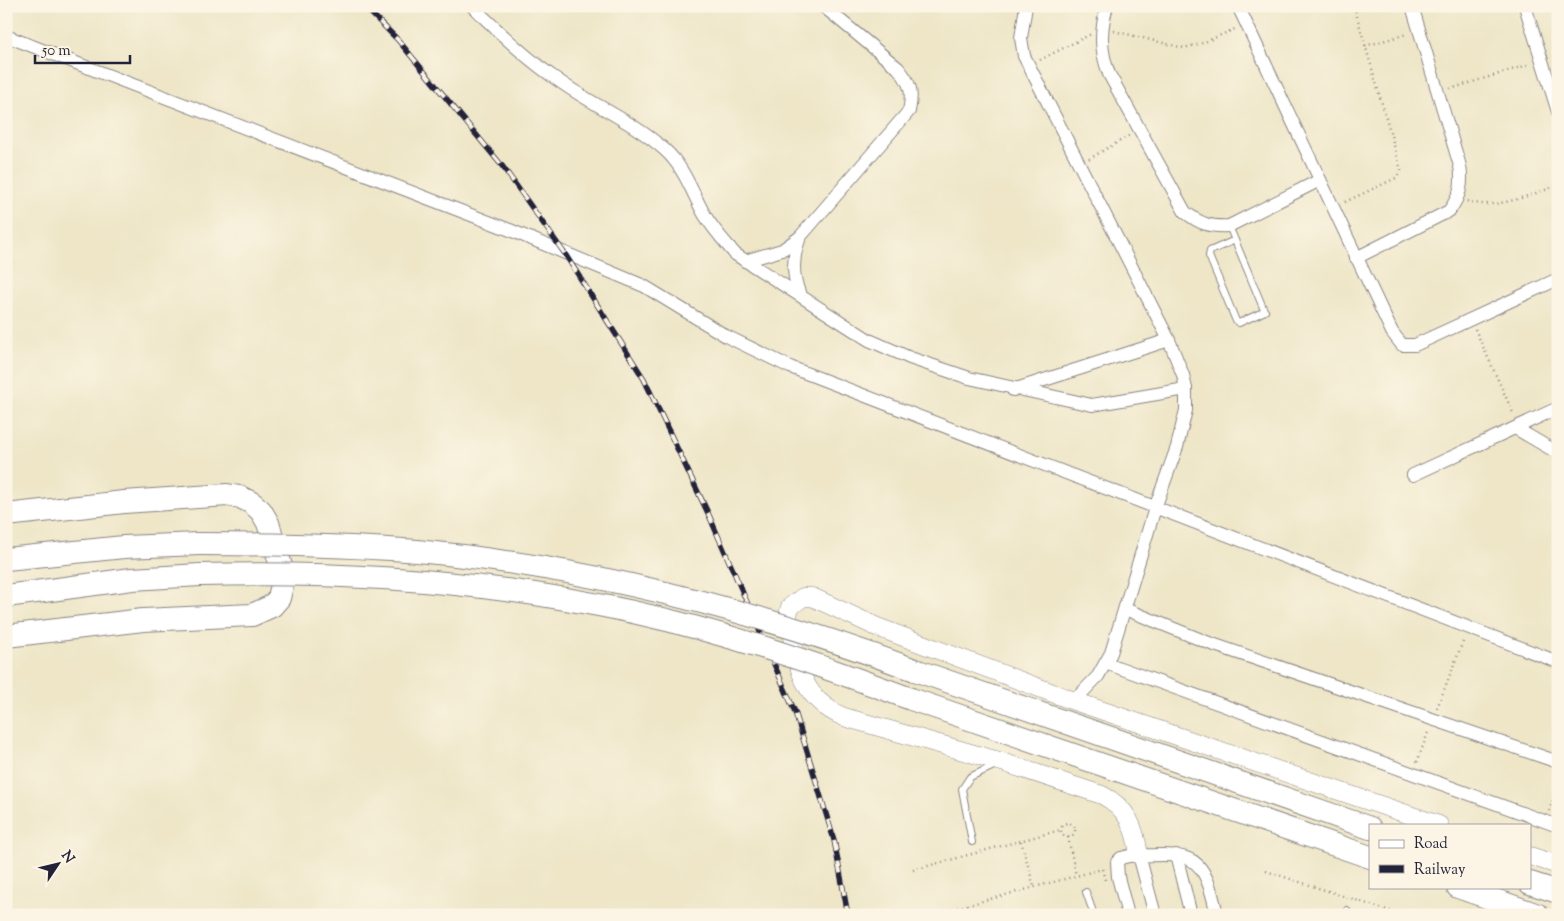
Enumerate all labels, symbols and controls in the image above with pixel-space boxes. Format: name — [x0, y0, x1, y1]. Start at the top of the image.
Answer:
scale bar — [35, 32, 130, 64]
text: 50 m — [41, 41, 71, 62]
legend — [1369, 824, 1532, 888]
text: Road — [1414, 834, 1448, 855]
north arrow — [32, 838, 82, 888]
text: N — [56, 847, 78, 868]
text: Railway — [1414, 860, 1466, 881]

